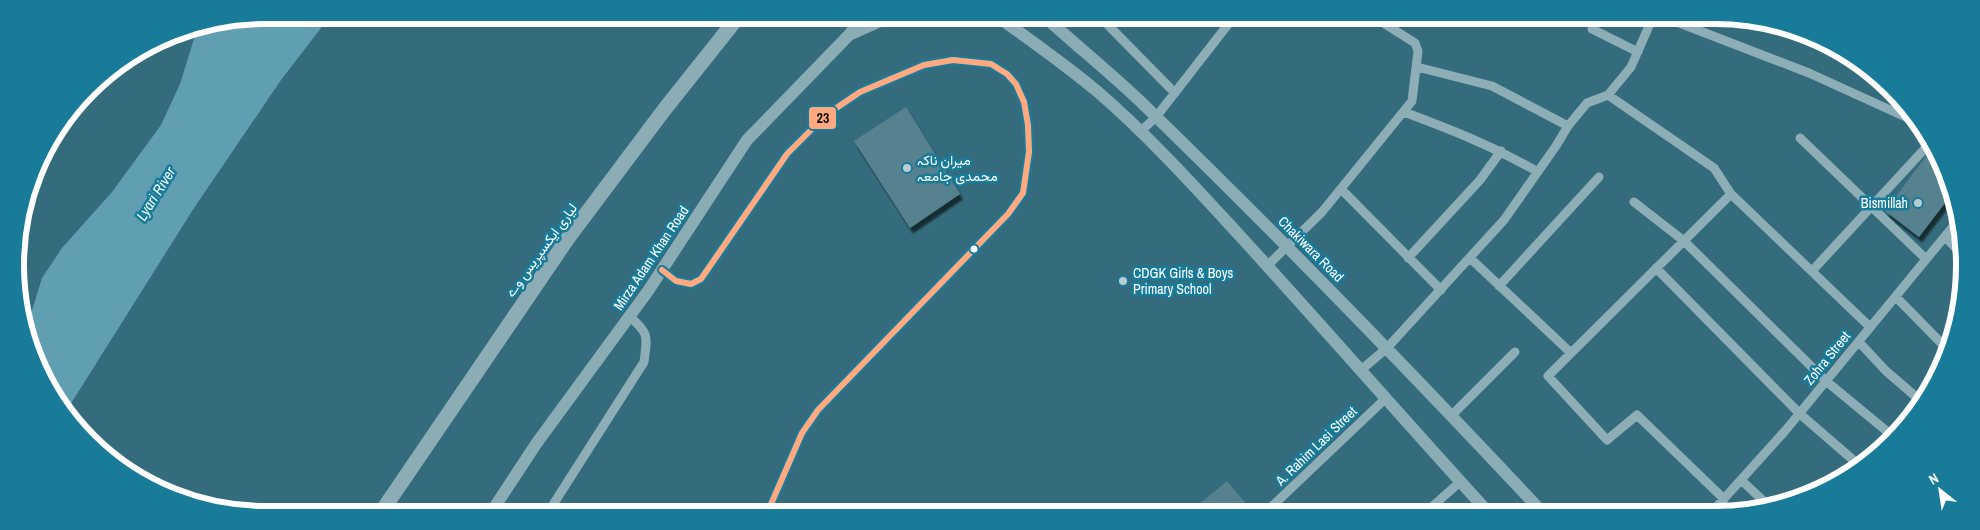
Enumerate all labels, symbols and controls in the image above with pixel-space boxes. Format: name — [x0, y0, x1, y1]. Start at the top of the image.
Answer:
line badge: 23 — [808, 106, 837, 130]
text: 23 — [817, 109, 829, 127]
place label: میران ناکہ محمدی جامعہ — [917, 151, 998, 185]
water label: Lyari River — [131, 162, 181, 225]
marker: میران ناکہ محمدی جامعہ — [901, 162, 913, 174]
place label: Bismillah — [1861, 194, 1908, 212]
marker: Bismillah — [1912, 197, 1924, 209]
street label: لیاری ایکسپریس وے — [501, 200, 582, 301]
street label: Mirza Adam Khan Road — [609, 202, 693, 314]
street label: Chakiwara Road — [1274, 212, 1348, 286]
unlabelled marker — [969, 244, 979, 254]
place label: CDGK Girls & Boys Primary School — [1133, 264, 1233, 298]
marker: CDGK Girls & Boys Primary School — [1117, 275, 1129, 287]
street label: Zohra Street — [1800, 328, 1854, 388]
street label: A. Rahim Lasi Street — [1271, 403, 1361, 490]
north arrow — [1915, 465, 1965, 515]
text: N — [1925, 469, 1942, 489]

